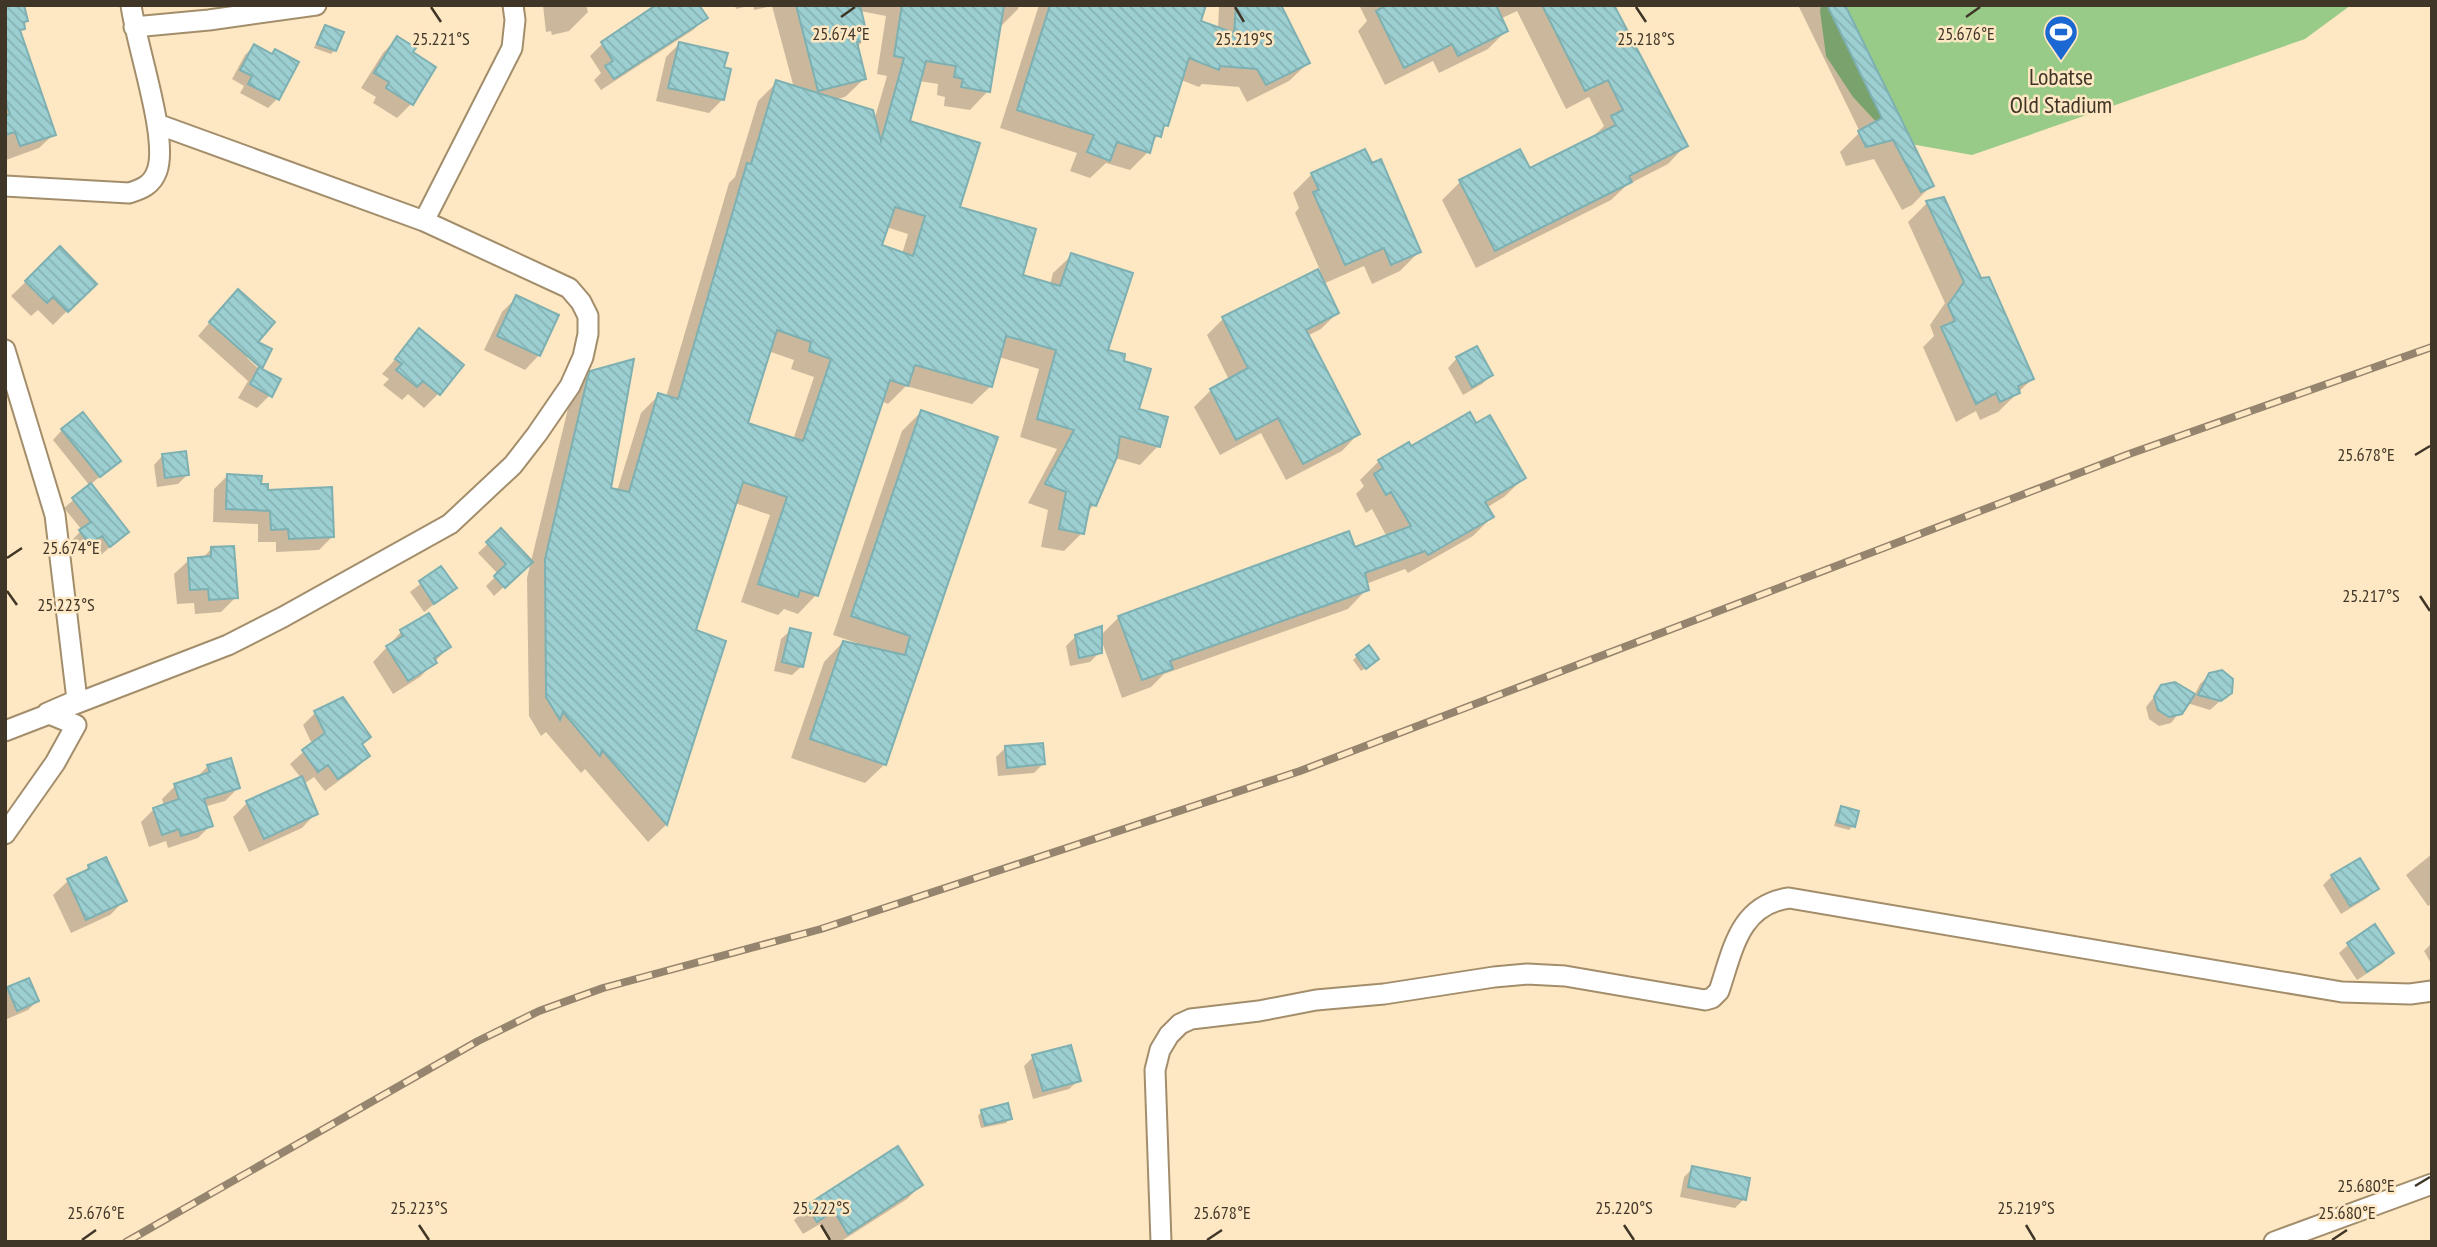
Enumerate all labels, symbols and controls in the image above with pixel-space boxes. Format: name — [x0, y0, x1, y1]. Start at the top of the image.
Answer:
sports icon: Lobatse Old Stadium — [2042, 13, 2080, 62]
text: 25.674°E — [812, 22, 870, 45]
text: 25.676°E — [1937, 22, 1995, 45]
text: 25.221°S — [412, 27, 470, 50]
text: 25.219°S — [1215, 27, 1273, 50]
text: 25.218°S — [1617, 27, 1675, 50]
place label: Lobatse Old Stadium — [2010, 61, 2112, 120]
text: 25.678°E — [2337, 443, 2395, 466]
text: 25.674°E — [42, 536, 100, 559]
text: 25.217°S — [2342, 584, 2400, 607]
text: 25.223°S — [37, 593, 95, 616]
text: 25.680°E — [2337, 1174, 2395, 1197]
text: 25.223°S — [390, 1196, 448, 1219]
text: 25.222°S — [792, 1196, 850, 1219]
text: 25.220°S — [1595, 1196, 1653, 1219]
text: 25.219°S — [1997, 1196, 2055, 1219]
text: 25.676°E — [67, 1201, 125, 1224]
text: 25.678°E — [1193, 1201, 1251, 1224]
text: 25.680°E — [2318, 1201, 2376, 1224]

